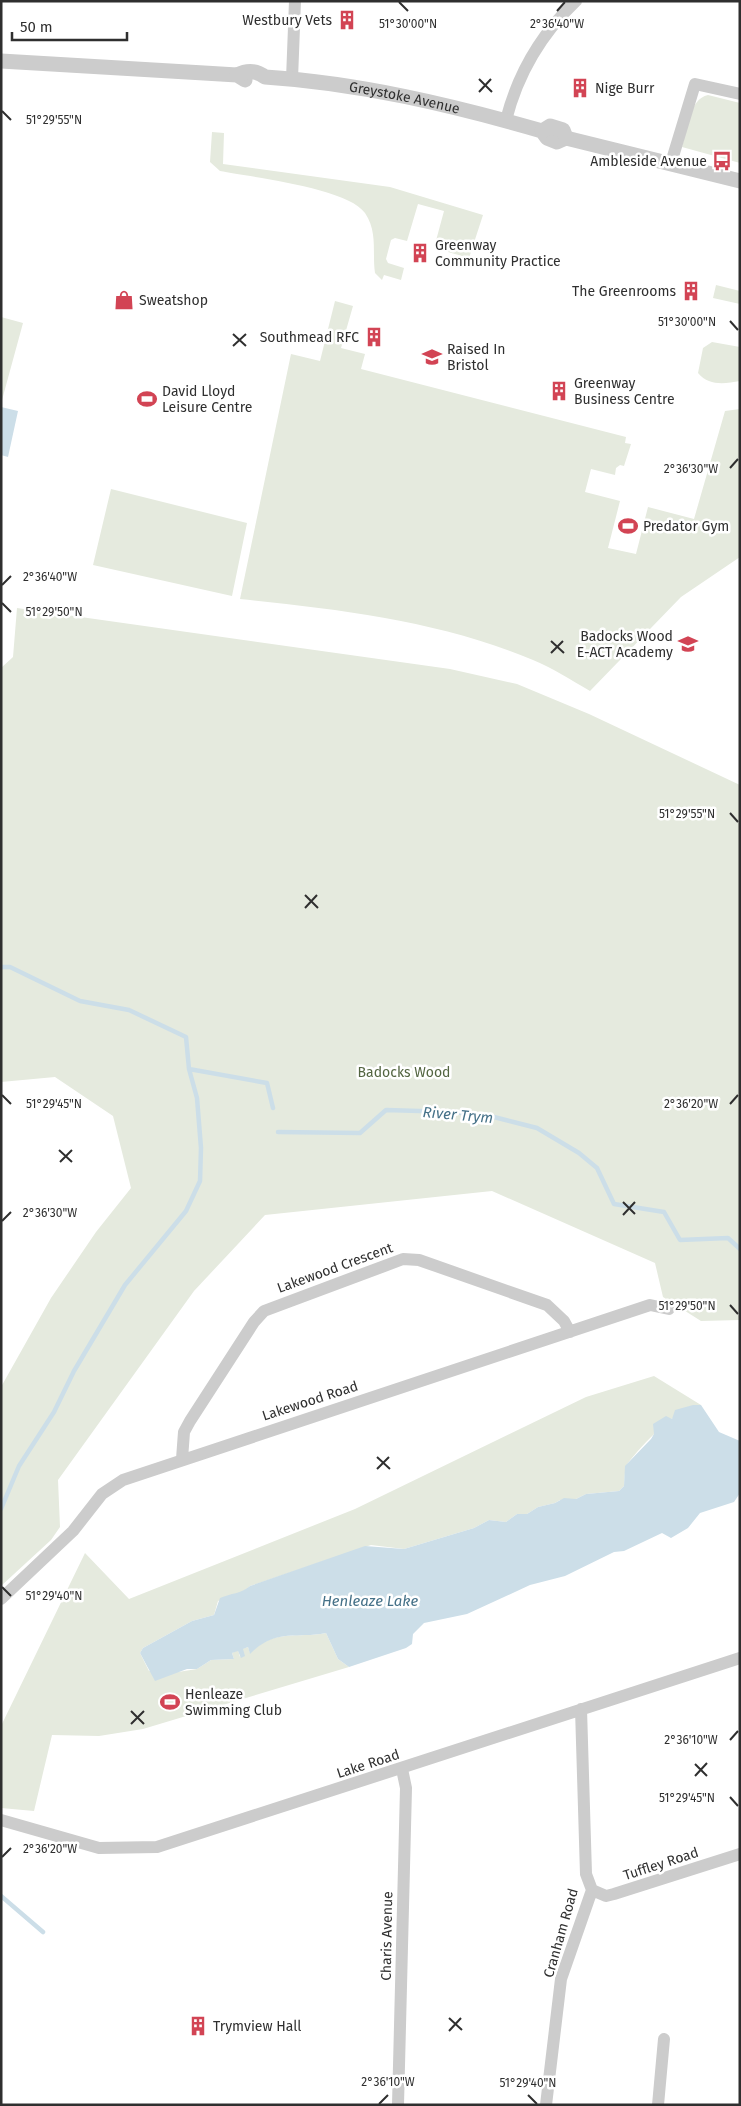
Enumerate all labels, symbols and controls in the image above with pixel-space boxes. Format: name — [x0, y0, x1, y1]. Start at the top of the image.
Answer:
building icon: Westbury Vets — [336, 9, 358, 31]
scale bar — [12, 10, 128, 42]
place label: Westbury Vets — [242, 12, 332, 29]
text: 51°30'00"N — [379, 17, 437, 31]
text: 2°36'40"W — [530, 17, 584, 31]
text: 50 m — [20, 18, 53, 36]
building icon: Nige Burr — [569, 77, 591, 99]
street label: Greystoke Avenue — [348, 78, 462, 117]
place label: Nige Burr — [595, 80, 655, 97]
text: 51°29'55"N — [26, 113, 82, 127]
bus stop icon: Ambleside Avenue — [711, 150, 733, 172]
place label: Ambleside Avenue — [590, 153, 707, 170]
place label: Greenway Community Practice — [435, 237, 561, 270]
building icon: Greenway Community Practice — [409, 242, 431, 264]
building icon: The Greenrooms — [680, 280, 702, 302]
place label: The Greenrooms — [572, 283, 676, 300]
shop icon: Sweatshop — [113, 289, 135, 311]
place label: Sweatshop — [139, 292, 208, 309]
text: 51°30'00"N — [658, 315, 716, 329]
building icon: Southmead RFC — [363, 326, 385, 348]
place label: Southmead RFC — [260, 329, 359, 346]
place label: Raised In Bristol — [447, 341, 505, 374]
school or university icon: Raised In Bristol — [421, 346, 443, 368]
place label: Greenway Business Centre — [574, 375, 675, 408]
building icon: Greenway Business Centre — [548, 380, 570, 402]
place label: David Lloyd Leisure Centre — [162, 383, 252, 416]
sports icon: David Lloyd Leisure Centre — [136, 388, 158, 410]
text: 2°36'30"W — [664, 462, 718, 476]
sports icon: Predator Gym — [617, 515, 639, 537]
place label: Predator Gym — [643, 518, 729, 535]
text: 2°36'40"W — [23, 570, 77, 584]
text: 51°29'50"N — [25, 605, 83, 619]
place label: Badocks Wood E-ACT Academy — [577, 628, 673, 661]
school or university icon: Badocks Wood E-ACT Academy — [677, 633, 699, 655]
text: 51°29'55"N — [659, 807, 715, 821]
park label: Badocks Wood — [358, 1064, 450, 1081]
text: 51°29'45"N — [26, 1097, 82, 1111]
text: 2°36'20"W — [664, 1097, 718, 1111]
water label: River Trym — [422, 1103, 494, 1127]
text: 2°36'30"W — [23, 1206, 77, 1220]
street label: Lakewood Crescent — [275, 1239, 396, 1297]
text: 51°29'50"N — [658, 1299, 716, 1313]
street label: Lakewood Road — [260, 1377, 360, 1425]
text: 51°29'40"N — [25, 1589, 83, 1603]
water label: Henleaze Lake — [322, 1592, 418, 1610]
place label: Henleaze Swimming Club — [185, 1686, 282, 1719]
sports icon: Henleaze Swimming Club — [159, 1691, 181, 1713]
text: 2°36'10"W — [664, 1733, 718, 1747]
street label: Lake Road — [334, 1746, 402, 1782]
text: 51°29'45"N — [659, 1791, 715, 1805]
text: 2°36'20"W — [23, 1842, 77, 1856]
street label: Tuffley Road — [621, 1844, 701, 1884]
street label: Cranham Road — [540, 1886, 582, 1980]
street label: Charis Avenue — [378, 1891, 396, 1981]
building icon: Trymview Hall — [187, 2015, 209, 2037]
place label: Trymview Hall — [213, 2018, 301, 2035]
text: 2°36'10"W — [361, 2075, 415, 2089]
text: 51°29'40"N — [499, 2076, 557, 2090]

